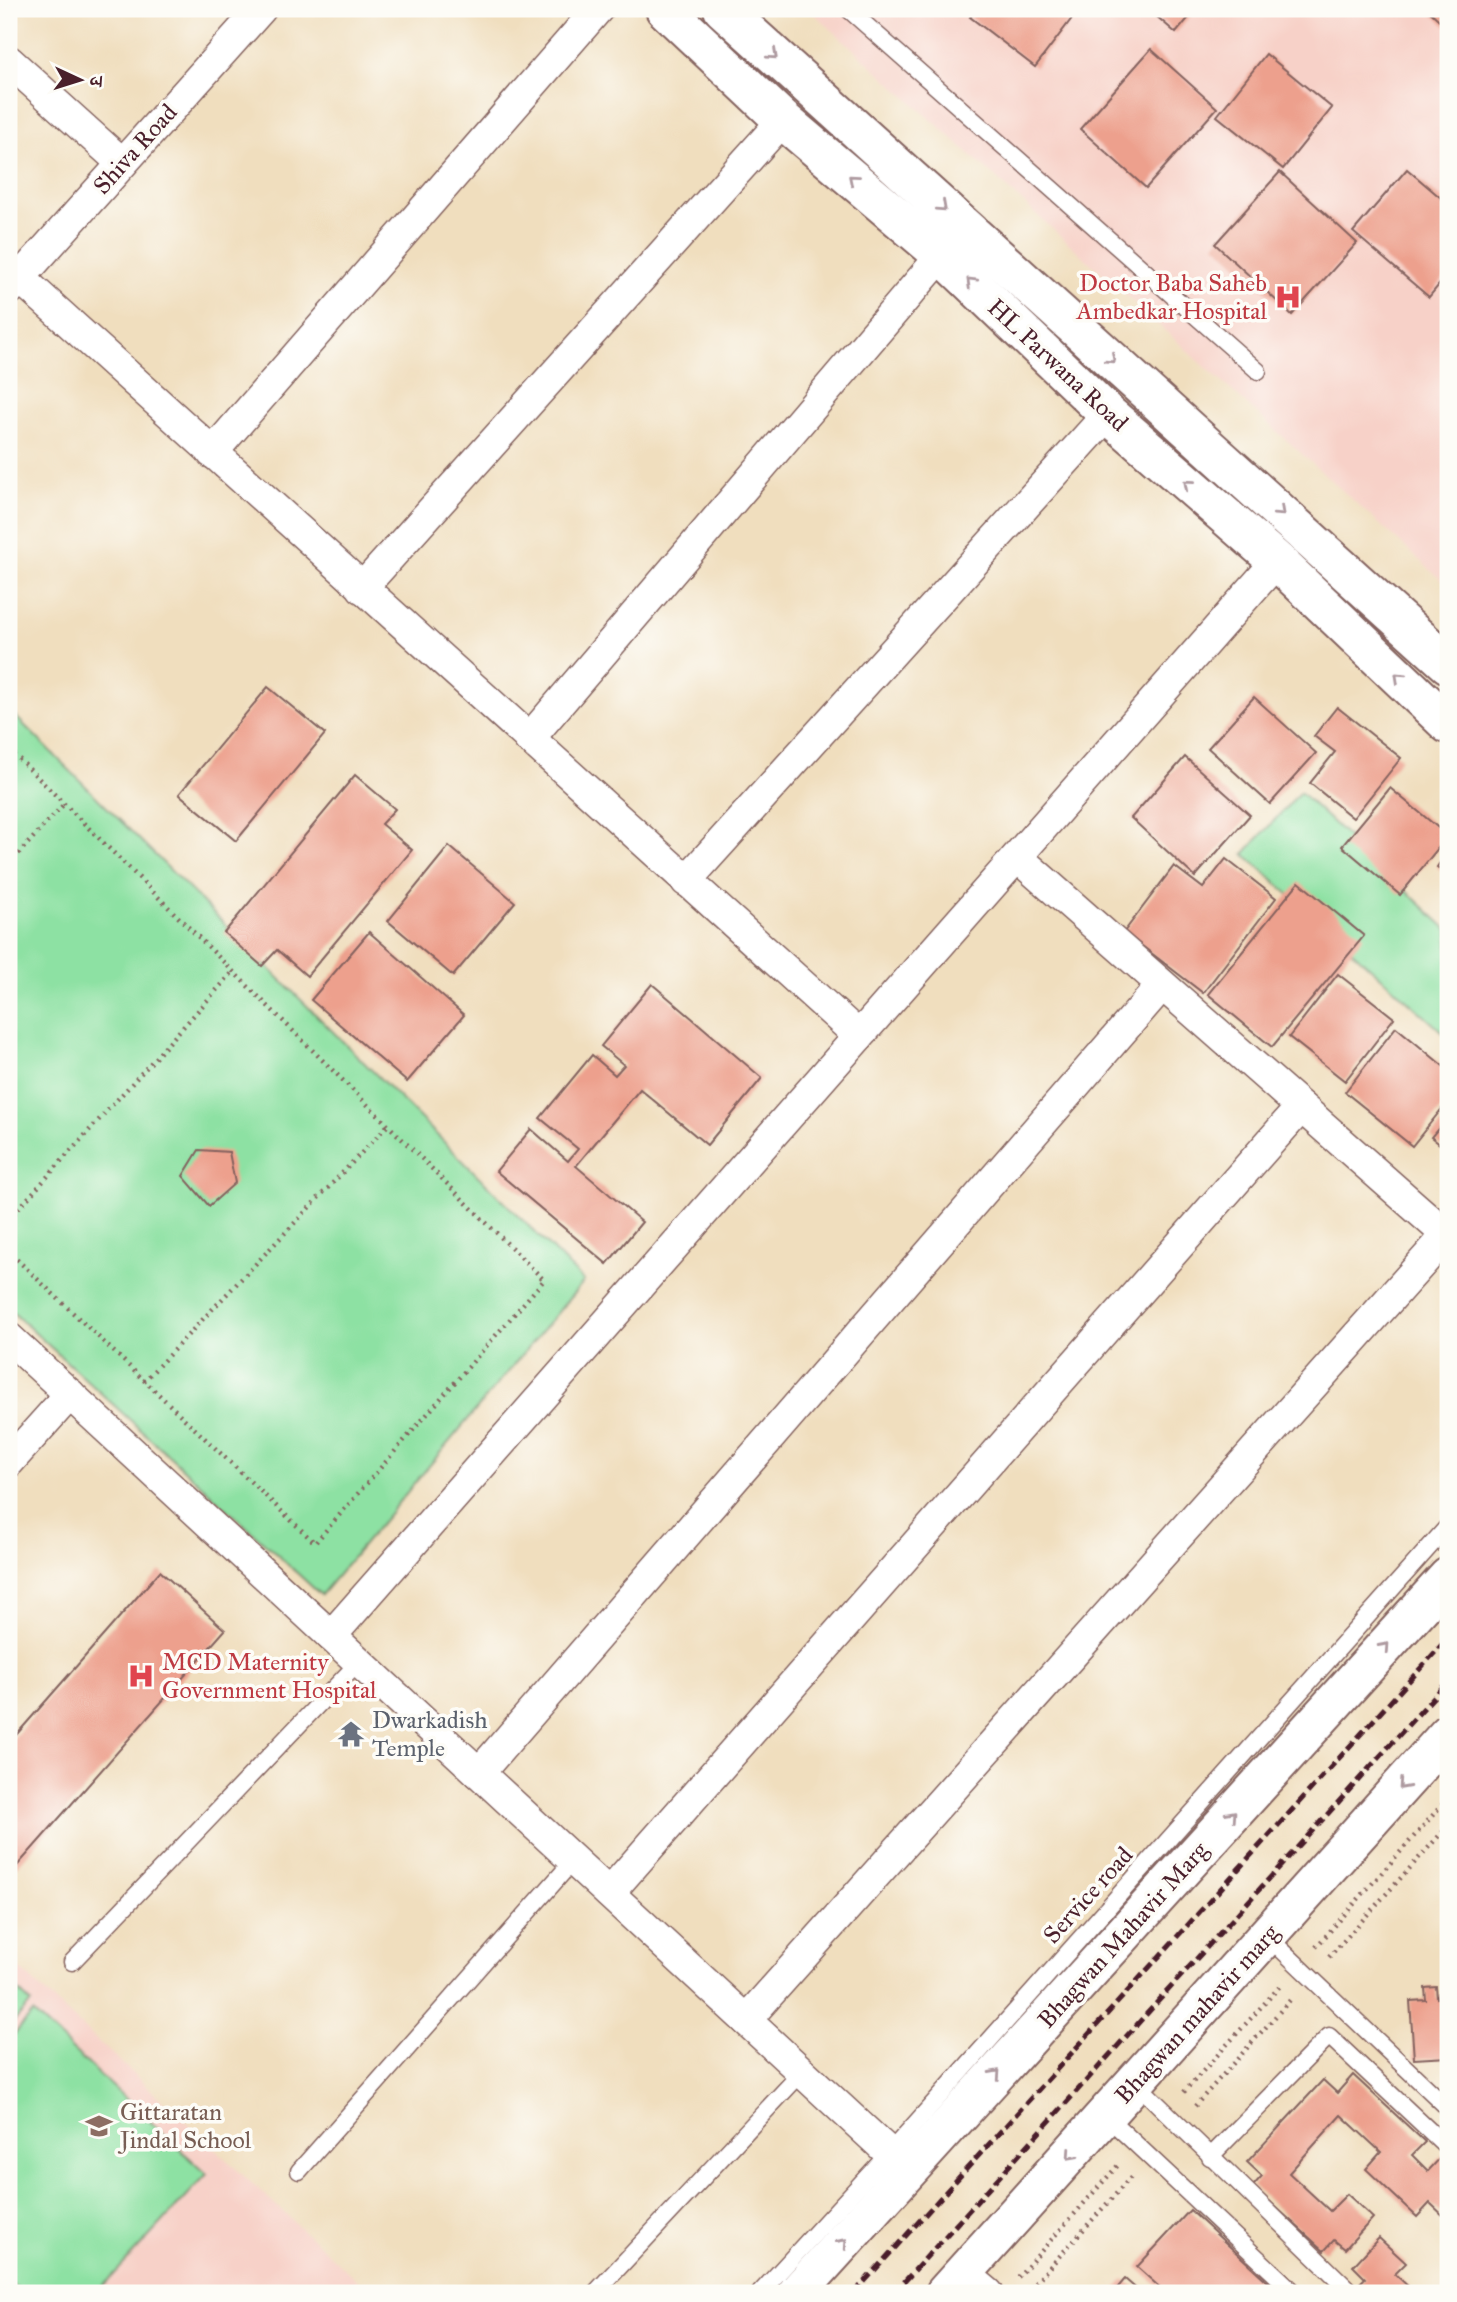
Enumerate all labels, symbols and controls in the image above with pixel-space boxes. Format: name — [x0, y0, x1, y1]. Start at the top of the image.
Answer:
north arrow — [46, 46, 116, 116]
one-way arrow — [765, 46, 778, 59]
text: उ — [85, 74, 108, 88]
street label: Shiva Road — [87, 98, 183, 200]
one-way arrow — [848, 175, 861, 187]
one-way arrow — [934, 199, 947, 211]
place label: Doctor Baba Saheb Ambedkar Hospital — [1076, 268, 1268, 326]
one-way arrow — [966, 278, 979, 291]
hospital icon: Doctor Baba Saheb Ambedkar Hospital — [1273, 282, 1303, 312]
street label: HL Parwana Road — [981, 292, 1135, 438]
one-way arrow — [1103, 351, 1116, 364]
one-way arrow — [1184, 480, 1197, 492]
one-way arrow — [1272, 504, 1285, 516]
one-way arrow — [1394, 672, 1407, 685]
one-way arrow — [1376, 1642, 1389, 1655]
place label: MCD Maternity Government Hospital — [162, 1647, 377, 1705]
hospital icon: MCD Maternity Government Hospital — [126, 1661, 156, 1691]
place label: Dwarkadish Temple — [372, 1705, 488, 1763]
temple icon: Dwarkadish Temple — [336, 1719, 366, 1749]
one-way arrow — [1399, 1777, 1411, 1790]
one-way arrow — [1223, 1810, 1236, 1823]
street label: Bhagwan Mahavir Marg — [1031, 1835, 1215, 2034]
street label: Service road — [1037, 1840, 1139, 1950]
street label: Bhagwan mahavir marg — [1108, 1917, 1286, 2110]
one-way arrow — [988, 2069, 1000, 2082]
place label: Gittaratan Jindal School — [117, 2097, 252, 2155]
school or university icon: Gittaratan Jindal School — [84, 2111, 114, 2141]
one-way arrow — [1066, 2147, 1079, 2160]
one-way arrow — [835, 2238, 847, 2251]

